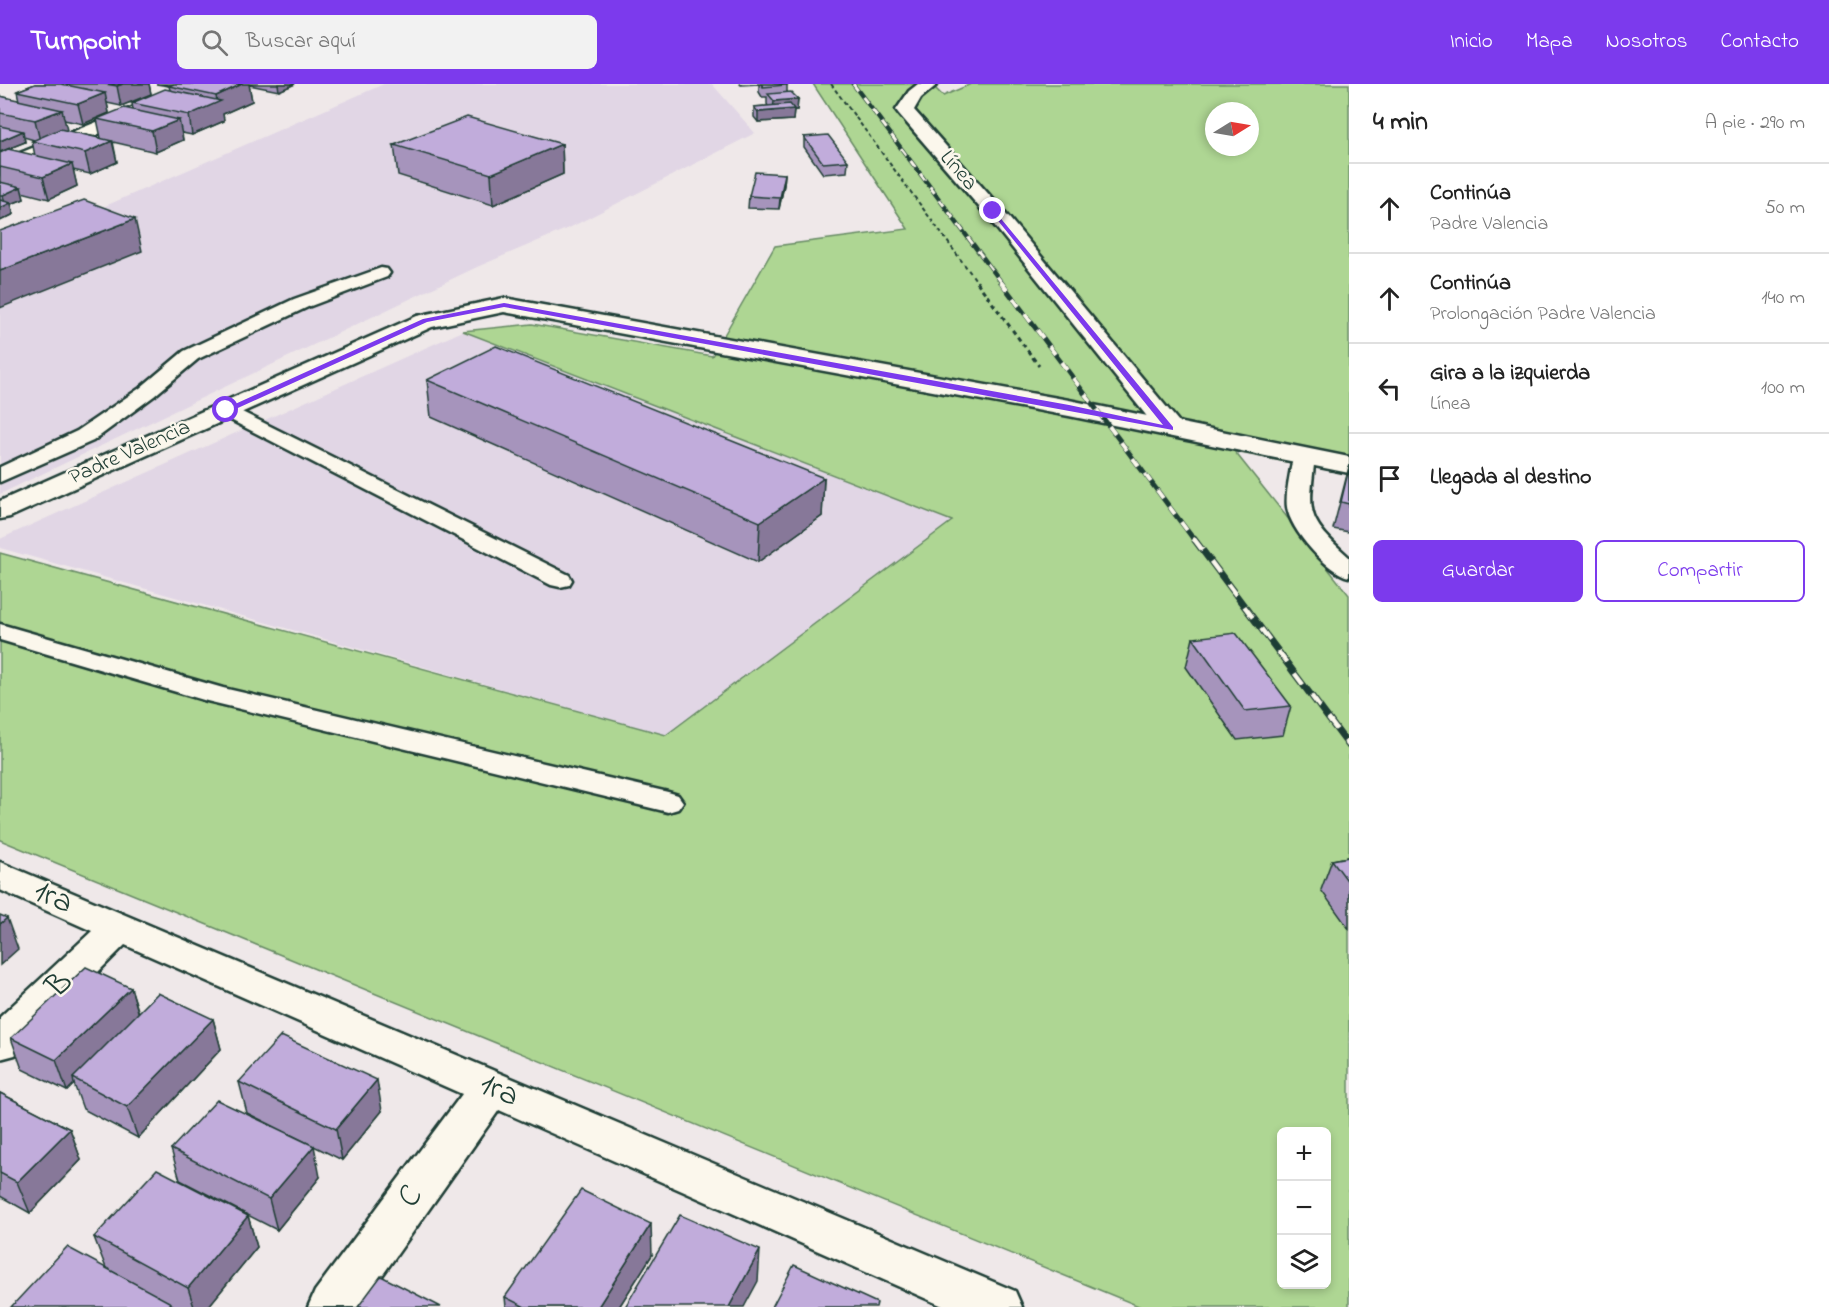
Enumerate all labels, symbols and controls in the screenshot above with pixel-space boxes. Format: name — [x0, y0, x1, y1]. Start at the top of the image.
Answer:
search box — [177, 15, 597, 69]
text: Turnpoint — [30, 22, 141, 63]
icon: search — [198, 26, 231, 59]
text: Buscar aquí — [246, 26, 356, 58]
text: Inicio — [1450, 27, 1493, 57]
text: Mapa — [1526, 27, 1573, 57]
text: Nosotros — [1606, 27, 1688, 57]
text: Contacto — [1721, 27, 1799, 57]
north arrow — [1205, 102, 1259, 156]
text: 4 min — [1373, 104, 1428, 142]
text: A pie · 290 m — [1705, 109, 1805, 138]
street label: Línea — [931, 144, 985, 198]
text: Continúa — [1430, 178, 1511, 210]
icon: ahead — [1373, 192, 1406, 225]
text: 50 m — [1764, 194, 1805, 223]
route end — [979, 197, 1005, 223]
text: Padre Valencia — [1430, 210, 1548, 239]
text: Continúa — [1430, 268, 1511, 300]
icon: ahead — [1373, 282, 1406, 315]
text: 140 m — [1761, 284, 1805, 313]
text: Prolongación Padre Valencia — [1430, 300, 1656, 329]
text: Gira a la izquierda — [1430, 358, 1590, 390]
icon: left — [1373, 372, 1406, 405]
text: 100 m — [1761, 374, 1805, 403]
text: Línea — [1430, 390, 1471, 419]
route start — [212, 396, 238, 422]
street label: Padre Valencia — [64, 412, 196, 494]
icon: arrive — [1373, 462, 1406, 495]
text: Llegada al destino — [1430, 462, 1591, 494]
button: Guardar — [1373, 540, 1583, 602]
button: Compartir — [1595, 540, 1805, 602]
street label: 1ra — [26, 868, 80, 928]
street label: B — [35, 960, 85, 1011]
street label: 1ra — [472, 1061, 526, 1121]
map controls — [1277, 1127, 1331, 1289]
button: + — [1277, 1127, 1331, 1181]
street label: C — [386, 1176, 436, 1218]
button: − — [1277, 1181, 1331, 1235]
button: layers — [1277, 1235, 1331, 1289]

